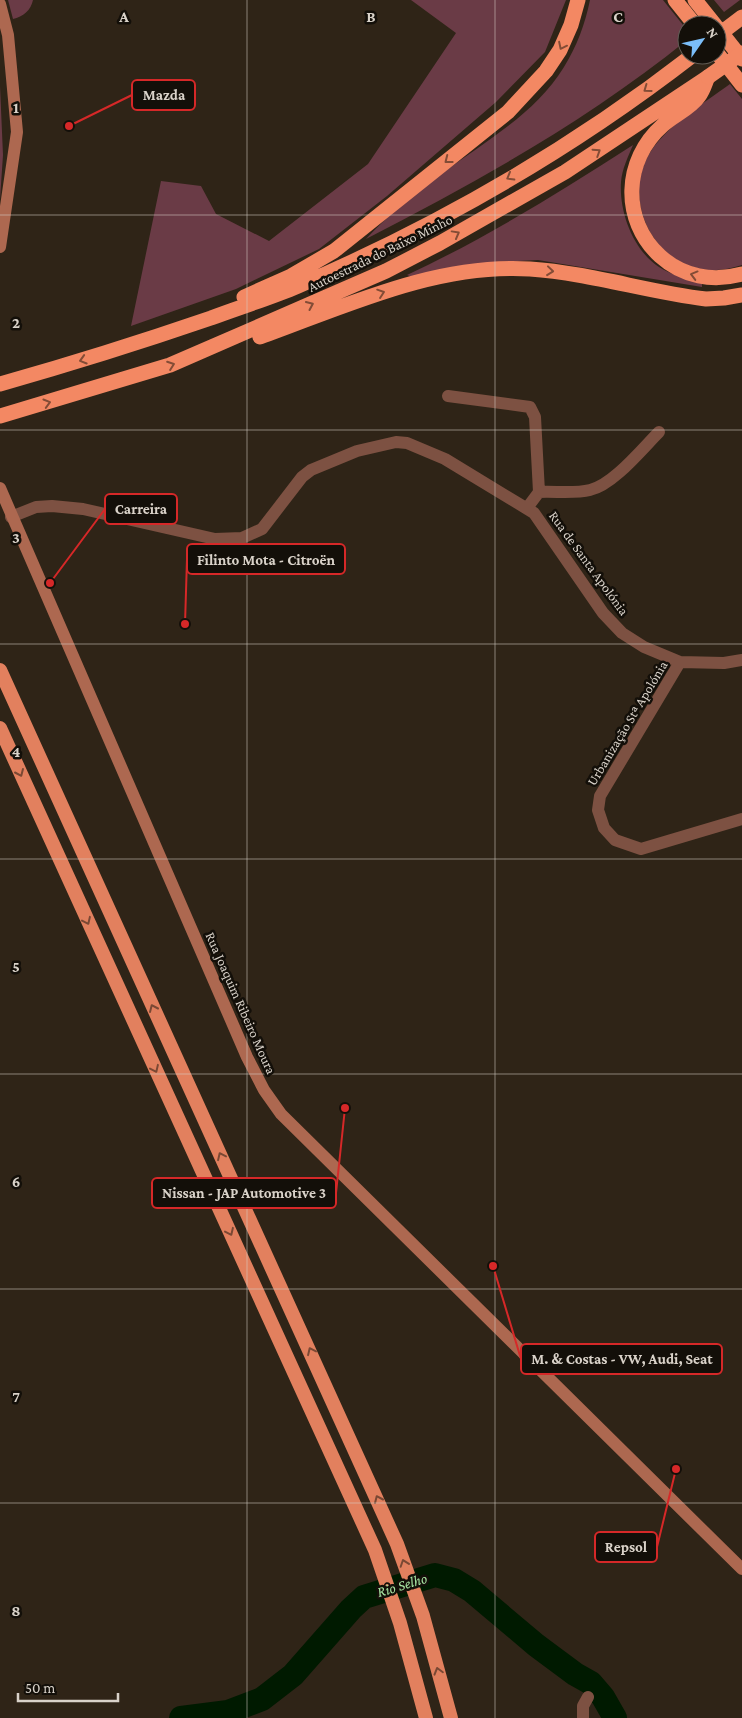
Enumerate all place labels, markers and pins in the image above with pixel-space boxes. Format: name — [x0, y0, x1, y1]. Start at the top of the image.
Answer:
callout: Mazda — [132, 80, 195, 110]
callout: Carreira — [105, 494, 177, 524]
callout: Filinto Mota - Citroën — [187, 544, 345, 574]
callout: Nissan - JAP Automotive 3 — [152, 1178, 336, 1208]
callout: M. & Costas - VW, Audi, Seat — [521, 1344, 722, 1374]
callout: Repsol — [595, 1532, 657, 1562]

